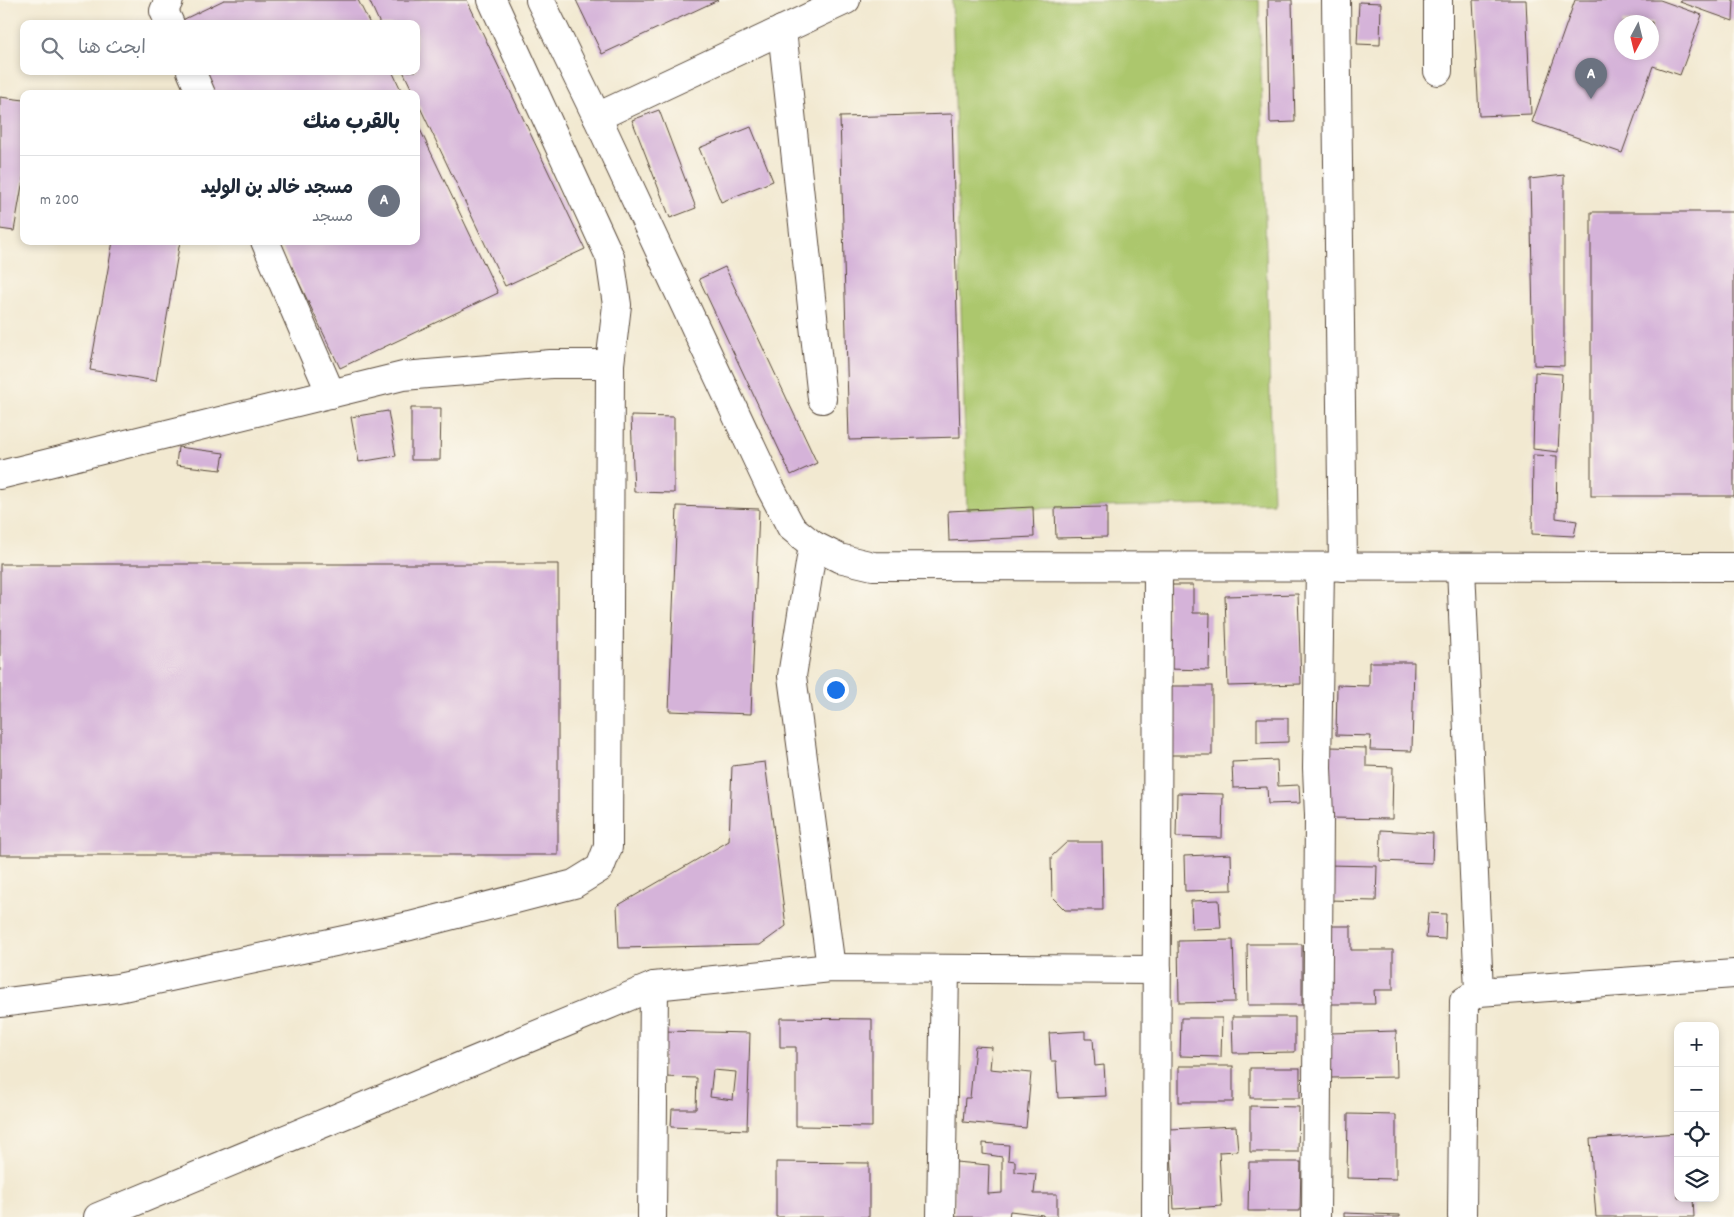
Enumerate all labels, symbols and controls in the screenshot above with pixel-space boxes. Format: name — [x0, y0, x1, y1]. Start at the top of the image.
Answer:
north arrow — [1614, 15, 1659, 60]
search box — [20, 20, 420, 75]
icon: search — [38, 34, 66, 62]
text: ابحث هنا — [78, 36, 146, 63]
pin: A — [1575, 58, 1607, 99]
text: بالقرب منك — [303, 109, 400, 139]
text: مسجد خالد بن الوليد — [201, 176, 353, 203]
text: 200 m — [40, 189, 79, 212]
text: A — [380, 189, 388, 212]
text: مسجد — [312, 206, 353, 229]
your location — [823, 677, 849, 703]
map controls — [1674, 1022, 1719, 1202]
button: + — [1674, 1022, 1719, 1067]
button: − — [1674, 1067, 1719, 1112]
button: locate — [1674, 1112, 1719, 1157]
button: layers — [1674, 1157, 1719, 1202]

